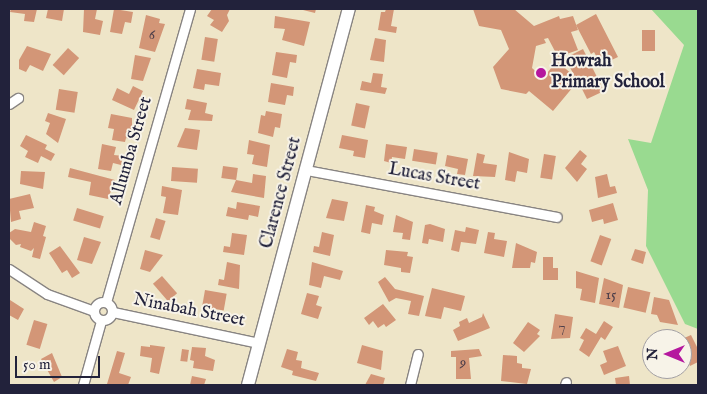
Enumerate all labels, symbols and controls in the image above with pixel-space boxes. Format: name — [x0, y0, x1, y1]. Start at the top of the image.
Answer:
house number: 6 — [149, 26, 155, 44]
place label: Howrah Primary School — [551, 52, 665, 94]
marker: Howrah Primary School — [535, 67, 547, 79]
street label: Allumba Street — [106, 95, 158, 207]
street label: Clarence Street — [257, 135, 307, 251]
street label: Lucas Street — [387, 159, 481, 197]
house number: 15 — [605, 286, 617, 304]
street label: Ninabah Street — [131, 290, 247, 332]
house number: 7 — [558, 318, 566, 336]
north arrow — [642, 329, 692, 379]
scale bar — [18, 346, 102, 378]
text: N — [644, 348, 662, 360]
house number: 9 — [460, 354, 466, 372]
text: 50 m — [23, 355, 51, 374]

